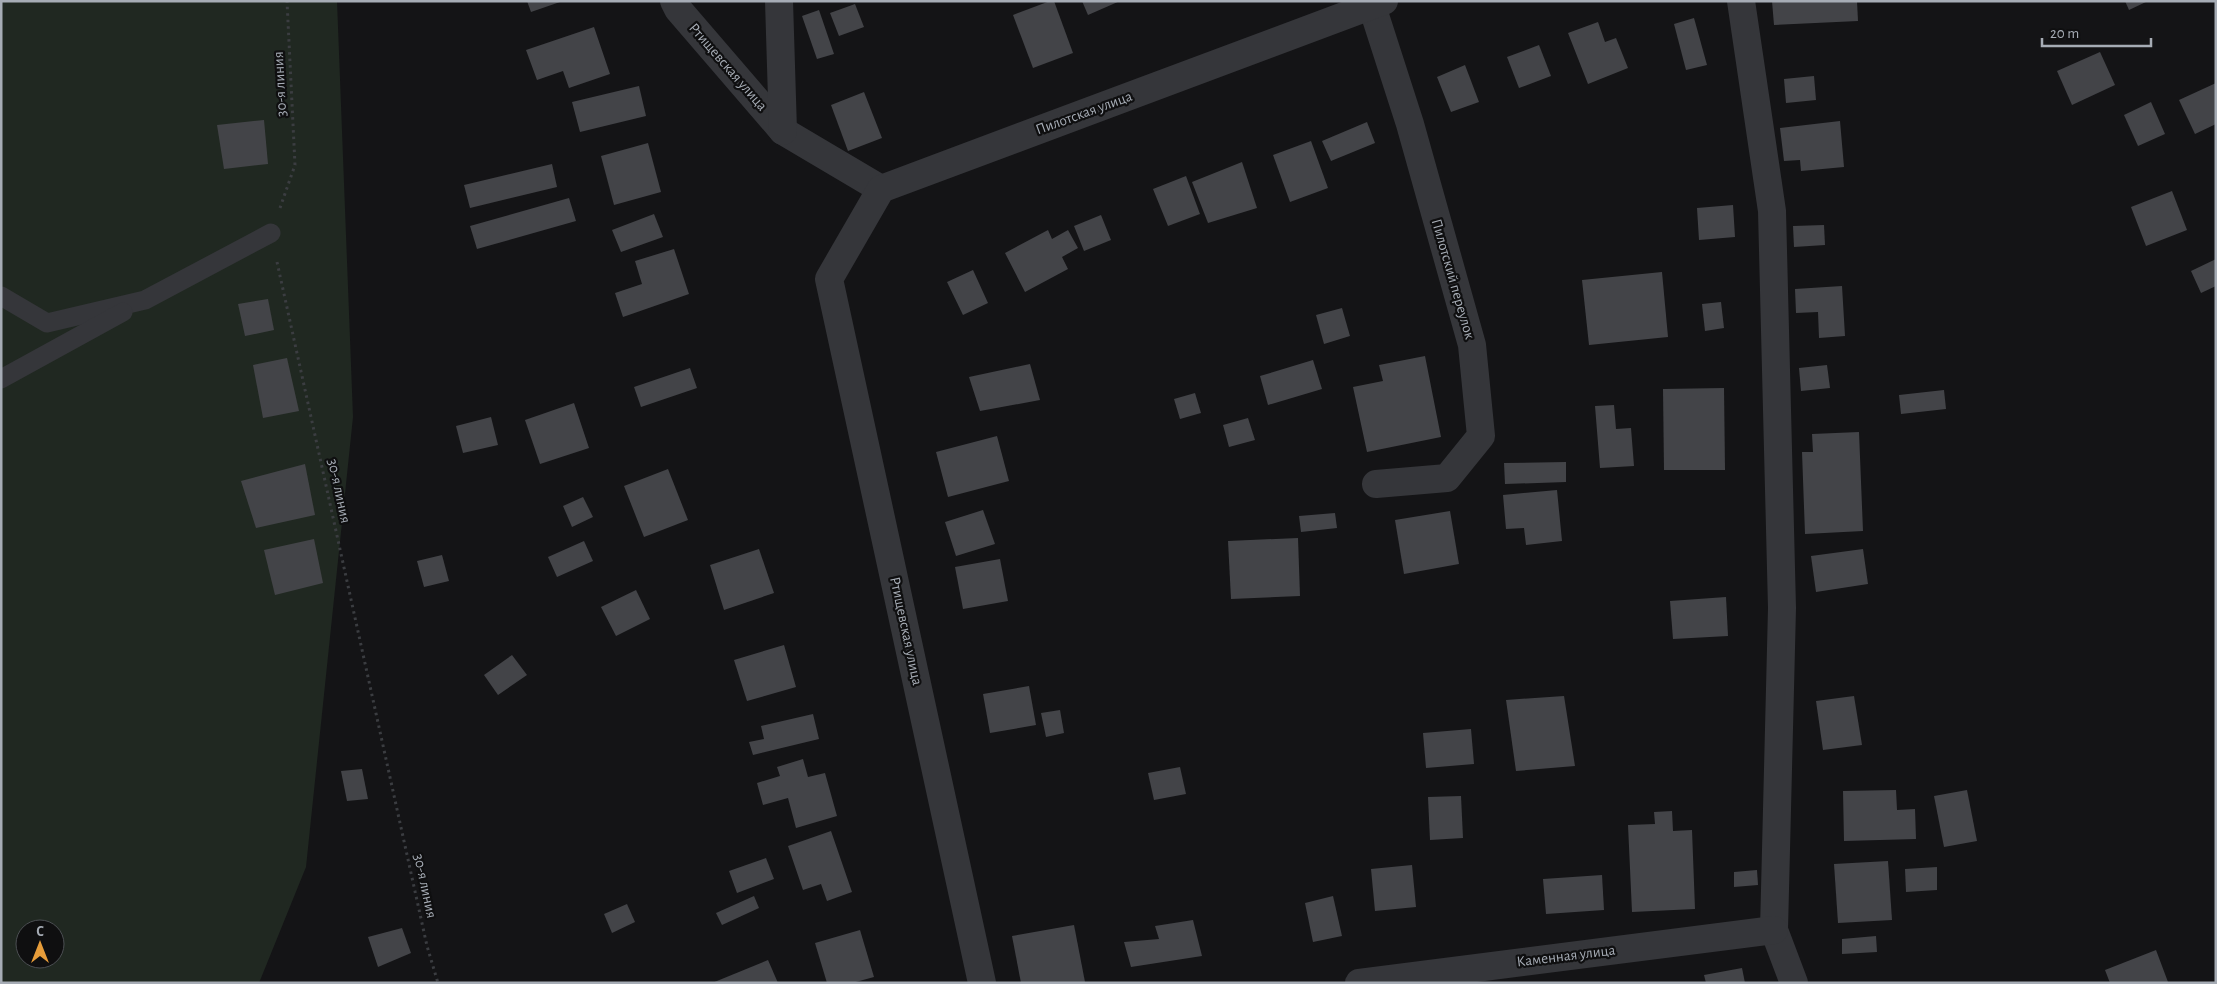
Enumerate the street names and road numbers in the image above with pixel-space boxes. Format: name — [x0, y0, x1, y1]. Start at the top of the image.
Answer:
street label: Ртищевская улица — [686, 20, 770, 114]
street label: 30-я линия — [271, 51, 289, 117]
street label: Пилотская улица — [1034, 89, 1134, 137]
street label: Пилотский переулок — [1429, 217, 1477, 341]
street label: 30-я линия — [325, 457, 353, 525]
street label: Ртищевская улица — [887, 575, 925, 687]
street label: 30-я линия — [411, 852, 439, 920]
street label: Каменная улица — [1516, 942, 1616, 969]

